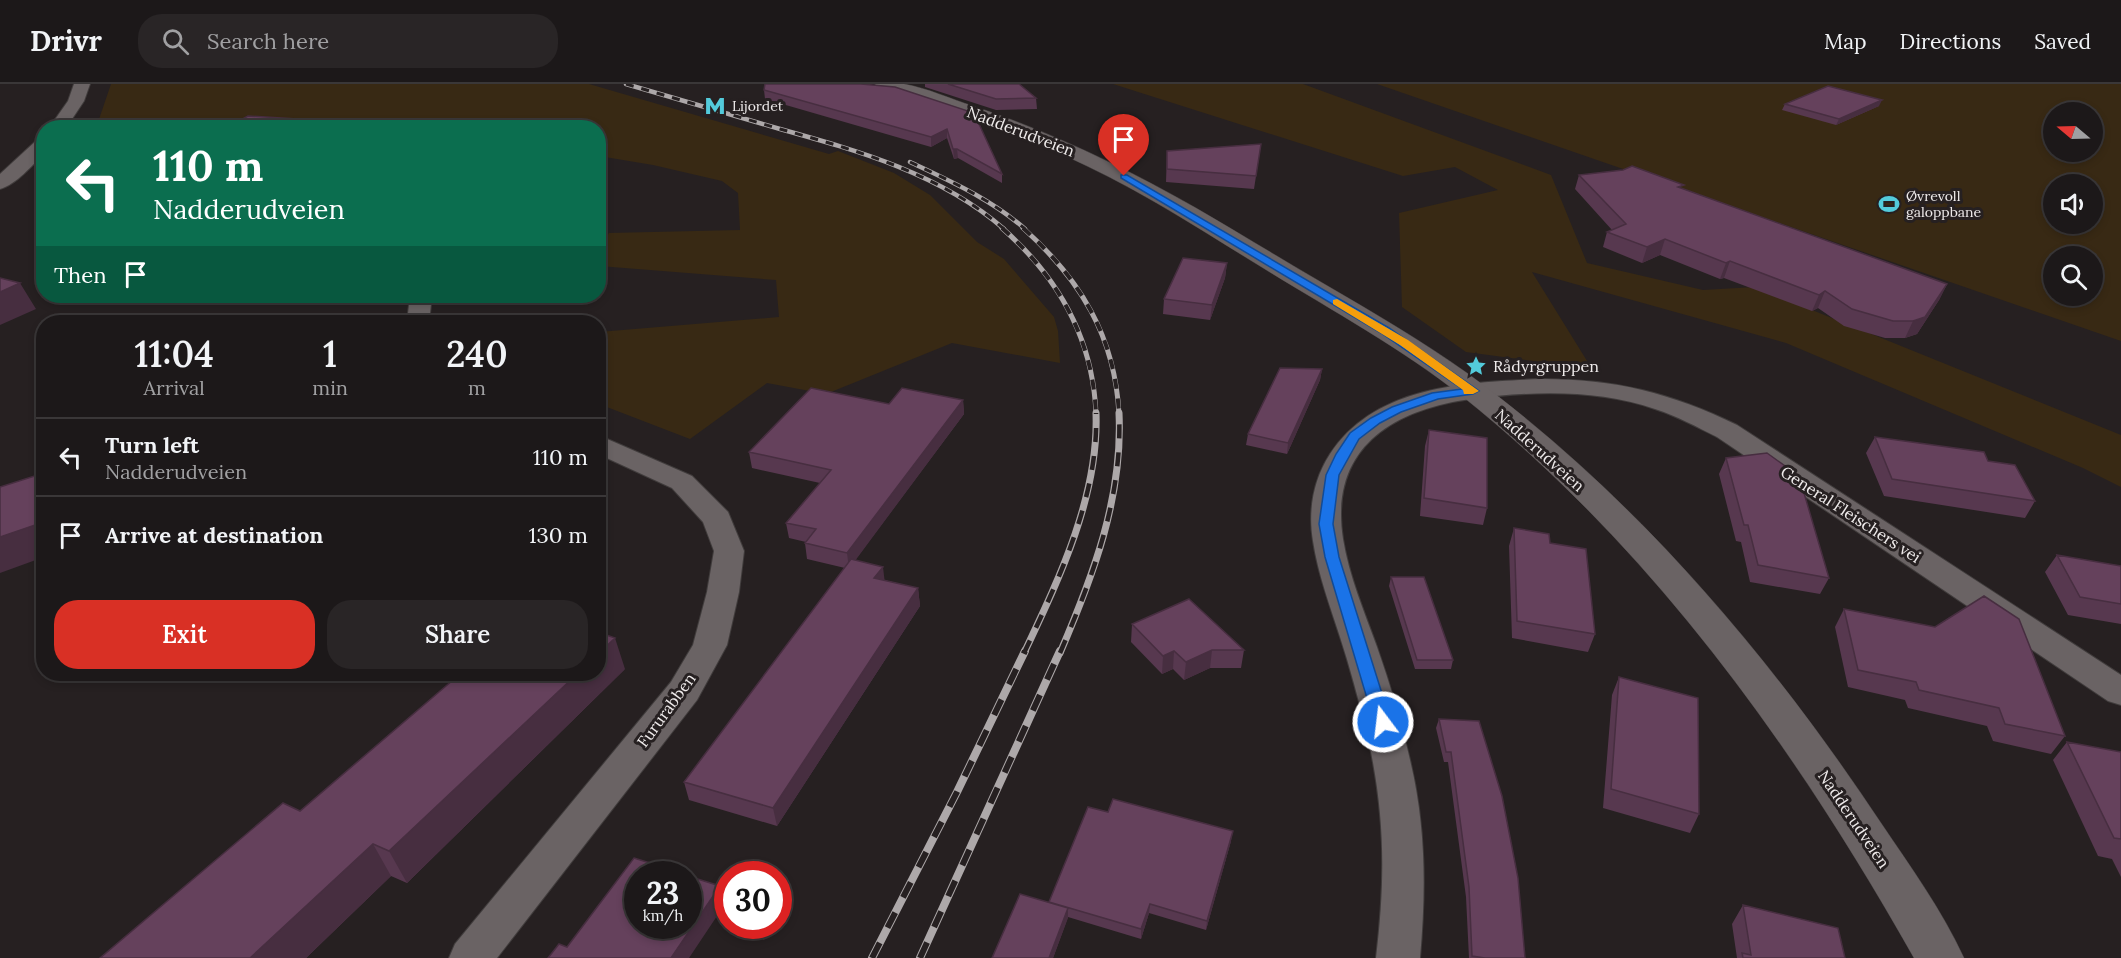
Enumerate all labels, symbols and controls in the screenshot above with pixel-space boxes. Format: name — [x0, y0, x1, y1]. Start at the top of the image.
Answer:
search box — [138, 14, 558, 68]
text: Drivr — [30, 23, 102, 59]
icon: search — [159, 25, 192, 58]
text: Search here — [207, 27, 329, 55]
text: Map — [1824, 28, 1867, 55]
text: Directions — [1900, 28, 2001, 55]
text: Saved — [2034, 28, 2091, 55]
metro station icon: Lijordet — [703, 94, 727, 118]
place label: Lijordet — [732, 97, 784, 115]
street label: Nadderudveien — [964, 101, 1078, 161]
north arrow — [2043, 102, 2103, 162]
map controls — [2043, 102, 2103, 306]
pin — [1098, 114, 1149, 176]
icon: arrive — [1107, 123, 1140, 156]
text: 110 m — [153, 139, 264, 193]
icon: left — [54, 144, 132, 222]
button: sound — [2043, 174, 2103, 234]
place label: Øvrevoll galoppbane — [1906, 187, 1982, 221]
text: Nadderudveien — [153, 192, 345, 226]
sports icon: Øvrevoll galoppbane — [1877, 192, 1901, 216]
button: search — [2043, 246, 2103, 306]
icon: arrive — [119, 258, 152, 291]
text: Then — [54, 261, 107, 289]
text: 11:04 — [134, 331, 214, 377]
text: 1 — [323, 331, 337, 377]
text: 240 — [446, 331, 508, 377]
place icon: Rådyrgruppen — [1464, 354, 1488, 378]
place label: Rådyrgruppen — [1493, 356, 1599, 376]
text: Arrival — [144, 375, 205, 400]
text: min — [312, 375, 348, 400]
text: m — [468, 375, 486, 400]
street label: Nadderudveien — [1491, 405, 1589, 496]
text: Turn left — [105, 431, 199, 459]
icon: left — [54, 441, 87, 474]
text: 110 m — [533, 443, 588, 471]
text: Nadderudveien — [105, 459, 247, 484]
street label: General Fleischers vei — [1777, 461, 1925, 567]
icon: arrive — [54, 519, 87, 552]
text: Arrive at destination — [105, 521, 323, 549]
text: 130 m — [529, 521, 588, 549]
button: Exit — [54, 600, 315, 669]
button: Share — [327, 600, 588, 669]
street label: Fururabben — [632, 669, 700, 751]
position arrow — [1351, 690, 1415, 754]
street label: Nadderudveien — [1814, 766, 1894, 872]
speed limit sign: 30 — [714, 861, 792, 939]
text: 23 — [647, 874, 679, 912]
text: km/h — [643, 906, 683, 925]

